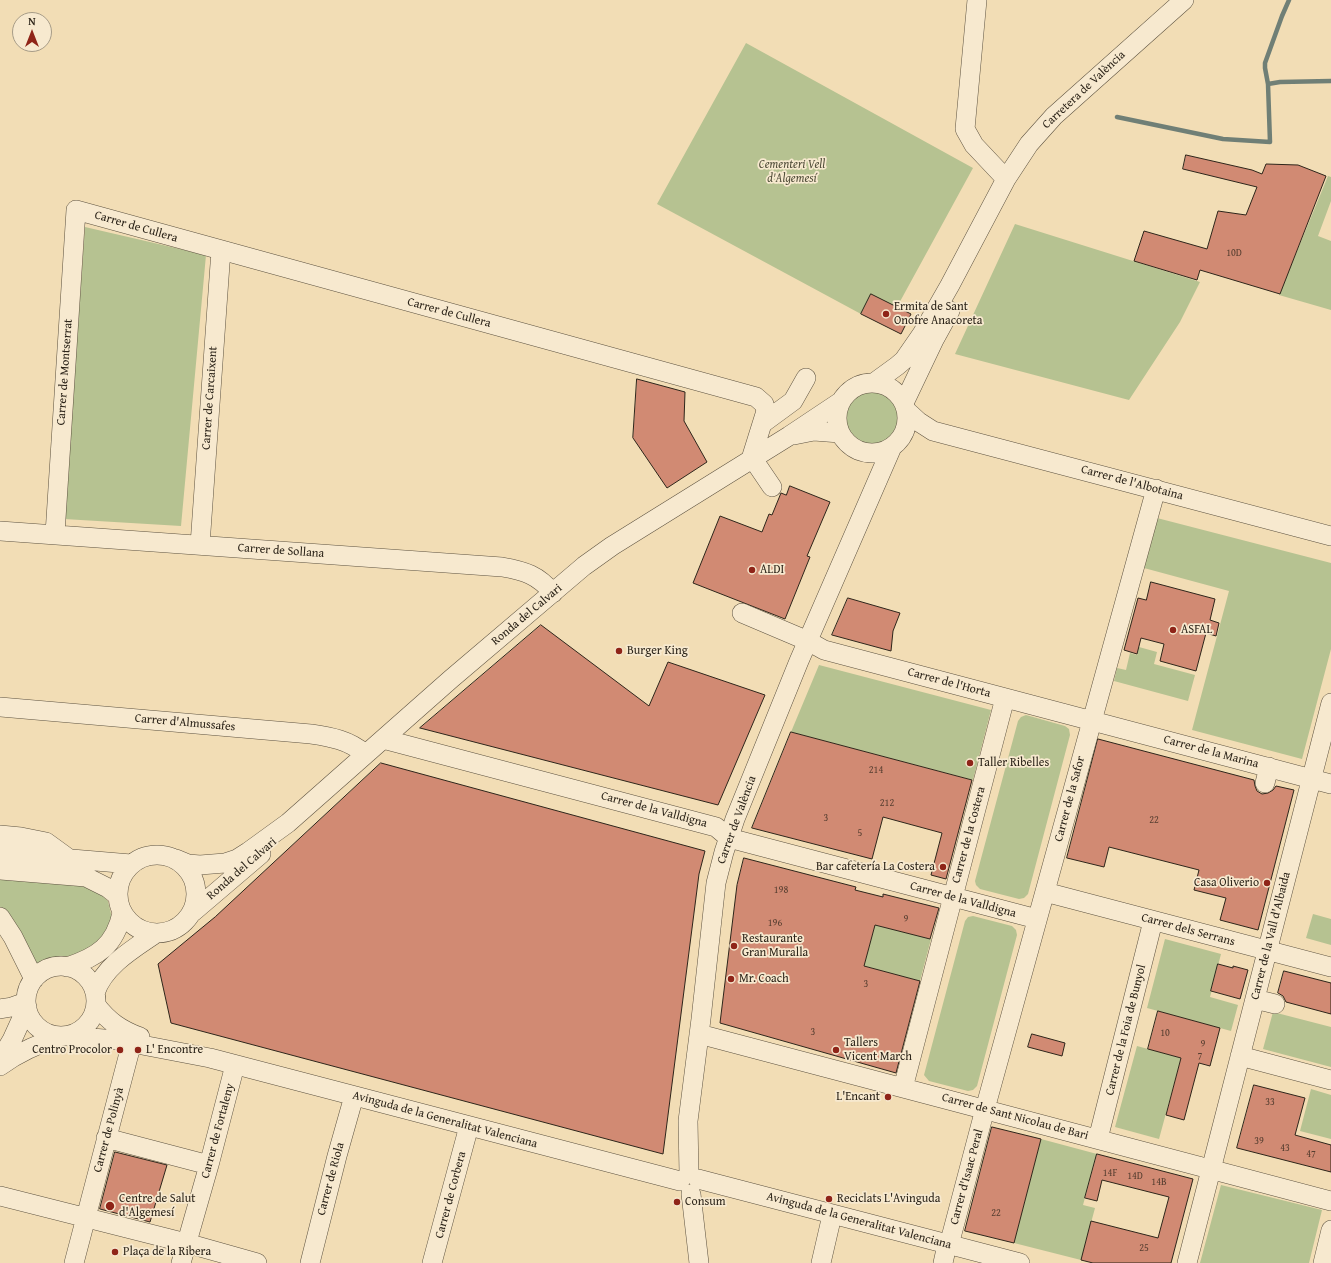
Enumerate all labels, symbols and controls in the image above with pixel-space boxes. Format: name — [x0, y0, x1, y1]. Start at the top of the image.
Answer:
north arrow — [12, 12, 52, 52]
text: N — [28, 13, 36, 29]
street label: Carretera de València — [1040, 48, 1128, 132]
park label: Cementeri Vell d'Algemesí — [759, 158, 825, 186]
street label: Carrer de Cullera — [93, 208, 179, 246]
house number: 10D — [1226, 247, 1242, 259]
street label: Carrer de Cullera — [406, 295, 492, 331]
place label: Ermita de Sant Onofre Anacoreta — [894, 300, 982, 328]
marker: Ermita de Sant Onofre Anacoreta — [881, 309, 891, 319]
street label: Carrer de Montserrat — [54, 318, 76, 426]
street label: Carrer de Carcaixent — [199, 346, 221, 450]
street label: Carrer de l'Albotaina — [1079, 462, 1185, 504]
street label: Carrer de Sollana — [237, 541, 325, 561]
place label: ALDI — [760, 563, 784, 577]
marker: ALDI — [747, 565, 757, 575]
street label: Ronda del Calvari — [489, 581, 565, 649]
place label: ASFAL — [1181, 623, 1212, 637]
marker: ASFAL — [1168, 625, 1178, 635]
place label: Burger King — [627, 644, 688, 658]
marker: Burger King — [614, 646, 624, 656]
street label: Carrer de l'Horta — [906, 665, 992, 701]
street label: Carrer d'Almussafes — [134, 711, 236, 735]
street label: Carrer de la Marina — [1162, 732, 1260, 772]
street label: Carrer de la Safor — [1052, 755, 1088, 843]
place label: Taller Ribelles — [978, 756, 1049, 770]
marker: Taller Ribelles — [965, 758, 975, 768]
house number: 214 — [869, 764, 883, 776]
street label: Carrer de València — [714, 774, 760, 866]
street label: Carrer de la Costera — [949, 785, 989, 885]
street label: Carrer de la Valldigna — [599, 789, 709, 831]
house number: 212 — [880, 797, 894, 809]
house number: 3 — [824, 812, 828, 824]
house number: 22 — [1149, 814, 1159, 826]
house number: 5 — [858, 827, 862, 839]
street label: Ronda del Calvari — [204, 835, 280, 903]
place label: Bar cafetería La Costera — [816, 860, 935, 874]
marker: Bar cafetería La Costera — [938, 862, 948, 872]
street label: Carrer de la Vall d'Albaida — [1248, 871, 1294, 1001]
place label: Casa Oliverio — [1194, 876, 1259, 890]
marker: Casa Oliverio — [1262, 878, 1272, 888]
street label: Carrer de la Valldigna — [908, 879, 1018, 921]
house number: 198 — [774, 884, 788, 896]
street label: Carrer dels Serrans — [1140, 911, 1236, 949]
house number: 9 — [904, 913, 908, 925]
house number: 196 — [768, 917, 782, 929]
place label: Restaurante Gran Muralla — [742, 932, 808, 960]
marker: Restaurante Gran Muralla — [729, 941, 739, 951]
street label: Carrer de la Foia de Bunyol — [1103, 963, 1149, 1097]
place label: Mr. Coach — [739, 972, 789, 986]
marker: Mr. Coach — [726, 974, 736, 984]
house number: 3 — [864, 978, 868, 990]
house number: 3 — [811, 1026, 815, 1038]
house number: 10 — [1160, 1027, 1170, 1039]
place label: Tallers Vicent March — [844, 1036, 912, 1064]
house number: 9 — [1201, 1038, 1205, 1050]
place label: Centro Procolor — [32, 1043, 112, 1057]
place label: L' Encontre — [146, 1043, 203, 1057]
marker: Centro Procolor — [115, 1045, 125, 1055]
marker: L' Encontre — [133, 1045, 143, 1055]
marker: Tallers Vicent March — [831, 1045, 841, 1055]
house number: 7 — [1198, 1050, 1202, 1062]
street label: Carrer de Fortaleny — [198, 1082, 238, 1180]
street label: Carrer de Polinyà — [91, 1086, 127, 1174]
street label: Avinguda de la Generalitat Valenciana — [351, 1088, 539, 1152]
place label: L'Encant — [836, 1090, 880, 1104]
street label: Carrer de Sant Nicolau de Bari — [940, 1090, 1090, 1144]
marker: L'Encant — [883, 1092, 893, 1102]
house number: 33 — [1265, 1096, 1275, 1108]
street label: Carrer d'Isaac Peral — [947, 1128, 987, 1226]
house number: 39 — [1254, 1135, 1264, 1147]
street label: Carrer de Riola — [314, 1141, 348, 1217]
house number: 43 — [1280, 1142, 1290, 1154]
house number: 47 — [1306, 1148, 1316, 1160]
street label: Carrer de Corbera — [432, 1150, 470, 1240]
house number: 14F — [1103, 1167, 1117, 1179]
house number: 14D — [1127, 1170, 1143, 1182]
house number: 14B — [1151, 1176, 1167, 1188]
street label: Avinguda de la Generalitat Valenciana — [765, 1189, 953, 1253]
place label: Centre de Salut d'Algemesí — [119, 1192, 195, 1220]
place label: Reciclats L'Avinguda — [837, 1192, 940, 1206]
marker: Reciclats L'Avinguda — [824, 1194, 834, 1204]
place label: Consum — [685, 1195, 725, 1209]
marker: Consum — [672, 1197, 682, 1207]
marker: Centre de Salut d'Algemesí — [104, 1200, 116, 1212]
house number: 22 — [991, 1207, 1001, 1219]
house number: 25 — [1139, 1242, 1149, 1254]
place label: Plaça de la Ribera — [123, 1245, 211, 1259]
marker: Plaça de la Ribera — [110, 1247, 120, 1257]

